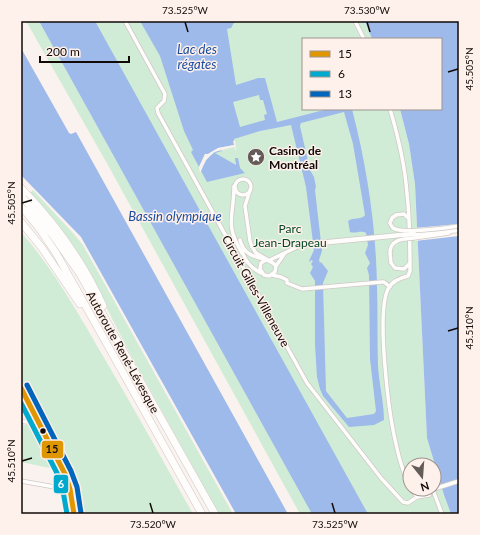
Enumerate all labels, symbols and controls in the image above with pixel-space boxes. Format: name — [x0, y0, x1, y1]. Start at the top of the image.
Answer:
text: 73.525°W — [162, 4, 209, 16]
text: 73.530°W — [344, 4, 391, 16]
scale bar — [40, 38, 129, 64]
legend — [302, 38, 442, 110]
water label: Lac des régates — [177, 41, 217, 72]
text: 200 m — [46, 44, 80, 59]
text: 15 — [338, 46, 352, 61]
text: 45.505°N — [463, 47, 475, 91]
text: 6 — [338, 66, 345, 81]
text: 13 — [338, 86, 352, 101]
place label: Casino de Montréal — [269, 143, 322, 172]
place icon: Casino de Montréal — [246, 147, 266, 167]
text: 45.505°N — [5, 181, 17, 225]
water label: Bassin olympique — [128, 208, 222, 224]
park label: Parc Jean-Drapeau — [253, 221, 327, 250]
street label: Circuit Gilles-Villeneuve — [219, 232, 293, 350]
street label: Autoroute René-Lévesque — [83, 288, 163, 416]
text: 45.510°N — [463, 306, 475, 350]
unlabelled marker — [38, 426, 48, 436]
text: 45.510°N — [5, 439, 17, 483]
line badge: 15 — [41, 440, 64, 459]
text: 15 — [46, 442, 58, 455]
north arrow — [402, 457, 442, 497]
line badge: 6 — [53, 474, 69, 494]
text: 6 — [58, 477, 65, 490]
text: N — [419, 480, 431, 494]
text: 73.520°W — [130, 518, 177, 530]
text: 73.525°W — [312, 518, 359, 530]

